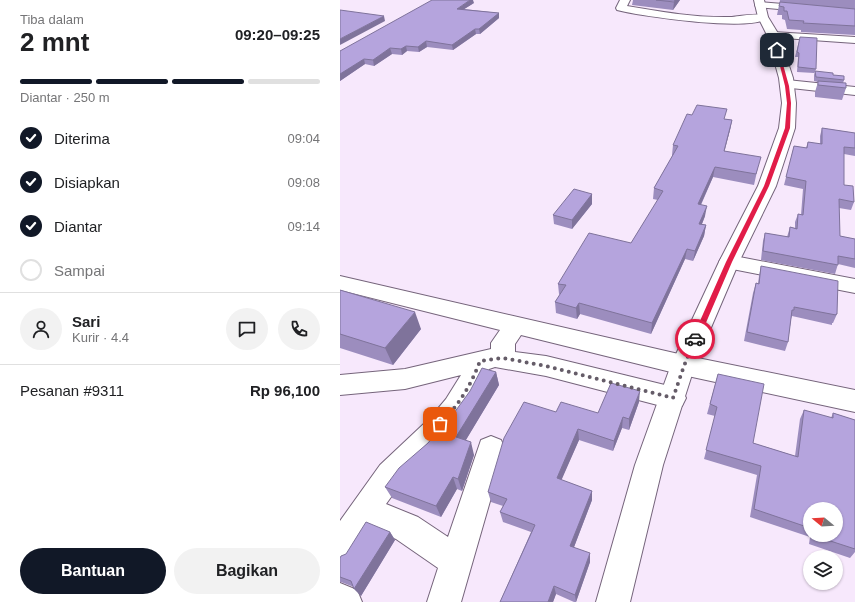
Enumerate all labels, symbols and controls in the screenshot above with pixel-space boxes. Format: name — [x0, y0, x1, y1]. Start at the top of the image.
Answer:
text: Tiba dalam — [20, 12, 84, 27]
text: 09:20–09:25 — [235, 26, 320, 43]
text: 2 mnt — [20, 27, 89, 57]
pin — [760, 33, 794, 67]
icon: home — [766, 39, 788, 61]
text: Diantar · 250 m — [20, 90, 110, 105]
icon: check — [20, 127, 42, 149]
text: Diterima — [54, 130, 110, 147]
text: 09:04 — [287, 131, 320, 146]
icon: check — [20, 171, 42, 193]
text: Disiapkan — [54, 174, 120, 191]
text: 09:08 — [287, 175, 320, 190]
icon: check — [20, 215, 42, 237]
text: Diantar — [54, 218, 102, 235]
text: 09:14 — [287, 219, 320, 234]
text: Sampai — [54, 262, 105, 279]
button: person — [20, 308, 62, 350]
button: chat — [226, 308, 268, 350]
button: phone — [278, 308, 320, 350]
text: Sari — [72, 313, 100, 330]
courier — [675, 319, 715, 359]
icon: car — [684, 328, 706, 350]
text: Kurir · 4.4 — [72, 330, 129, 345]
text: Pesanan #9311 — [20, 382, 124, 399]
text: Rp 96,100 — [250, 382, 320, 399]
pin — [423, 407, 457, 441]
icon: bag — [429, 413, 451, 435]
north arrow — [803, 502, 843, 542]
map controls — [803, 502, 843, 590]
button: Bantuan — [20, 548, 166, 594]
button: Bagikan — [174, 548, 320, 594]
button: layers — [803, 550, 843, 590]

